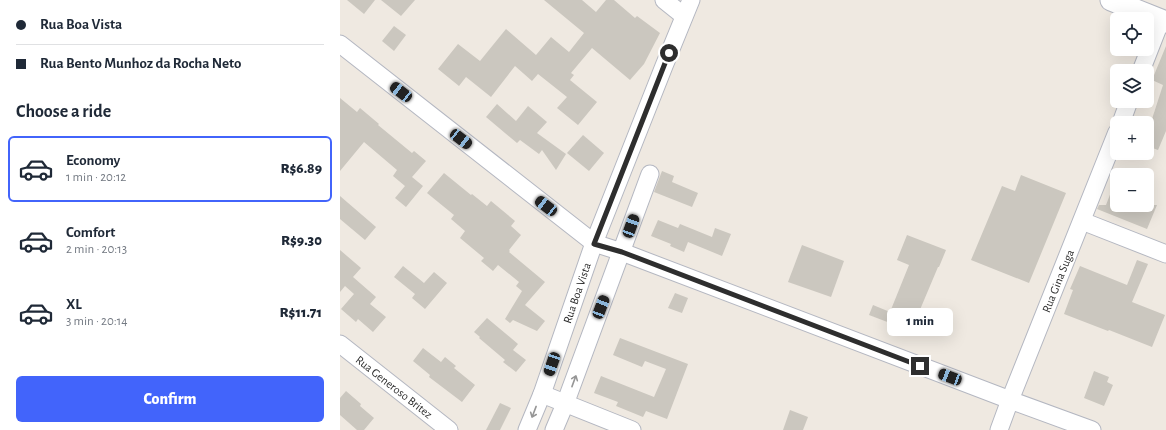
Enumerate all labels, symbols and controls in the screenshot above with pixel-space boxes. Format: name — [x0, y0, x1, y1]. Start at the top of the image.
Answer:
map controls — [1110, 12, 1154, 212]
button: locate — [1110, 12, 1154, 56]
text: Rua Boa Vista — [40, 17, 122, 32]
route start — [660, 44, 678, 62]
text: Rua Bento Munhoz da Rocha Neto — [40, 56, 241, 71]
button: layers — [1110, 64, 1154, 108]
car — [388, 80, 414, 104]
text: Choose a ride — [16, 103, 111, 121]
button: + — [1110, 116, 1154, 160]
car — [448, 127, 474, 151]
icon: car — [18, 151, 54, 187]
text: Economy — [66, 153, 120, 168]
text: R$6.89 — [280, 161, 322, 176]
button: − — [1110, 168, 1154, 212]
text: 1 min · 20:12 — [66, 171, 126, 184]
car — [533, 194, 559, 218]
car — [621, 213, 641, 239]
icon: car — [18, 223, 54, 259]
text: Comfort — [66, 225, 115, 240]
text: R$9.30 — [281, 233, 322, 248]
text: 2 min · 20:13 — [66, 243, 127, 256]
street label: Rua Gina Suga — [1040, 247, 1076, 314]
street label: Rua Boa Vista — [561, 261, 593, 325]
car — [591, 294, 611, 320]
icon: car — [18, 295, 54, 331]
text: XL — [66, 297, 82, 312]
text: R$11.71 — [279, 305, 322, 320]
callout: 1 min — [887, 308, 953, 336]
text: 3 min · 20:14 — [66, 315, 128, 328]
text: 1 min — [906, 315, 934, 328]
car — [542, 351, 562, 377]
street label: Rua Generoso Britez — [353, 353, 435, 421]
route end — [911, 357, 929, 375]
car — [937, 367, 963, 387]
one-way arrow — [570, 375, 578, 387]
button: Confirm — [16, 376, 324, 422]
one-way arrow — [530, 406, 538, 418]

